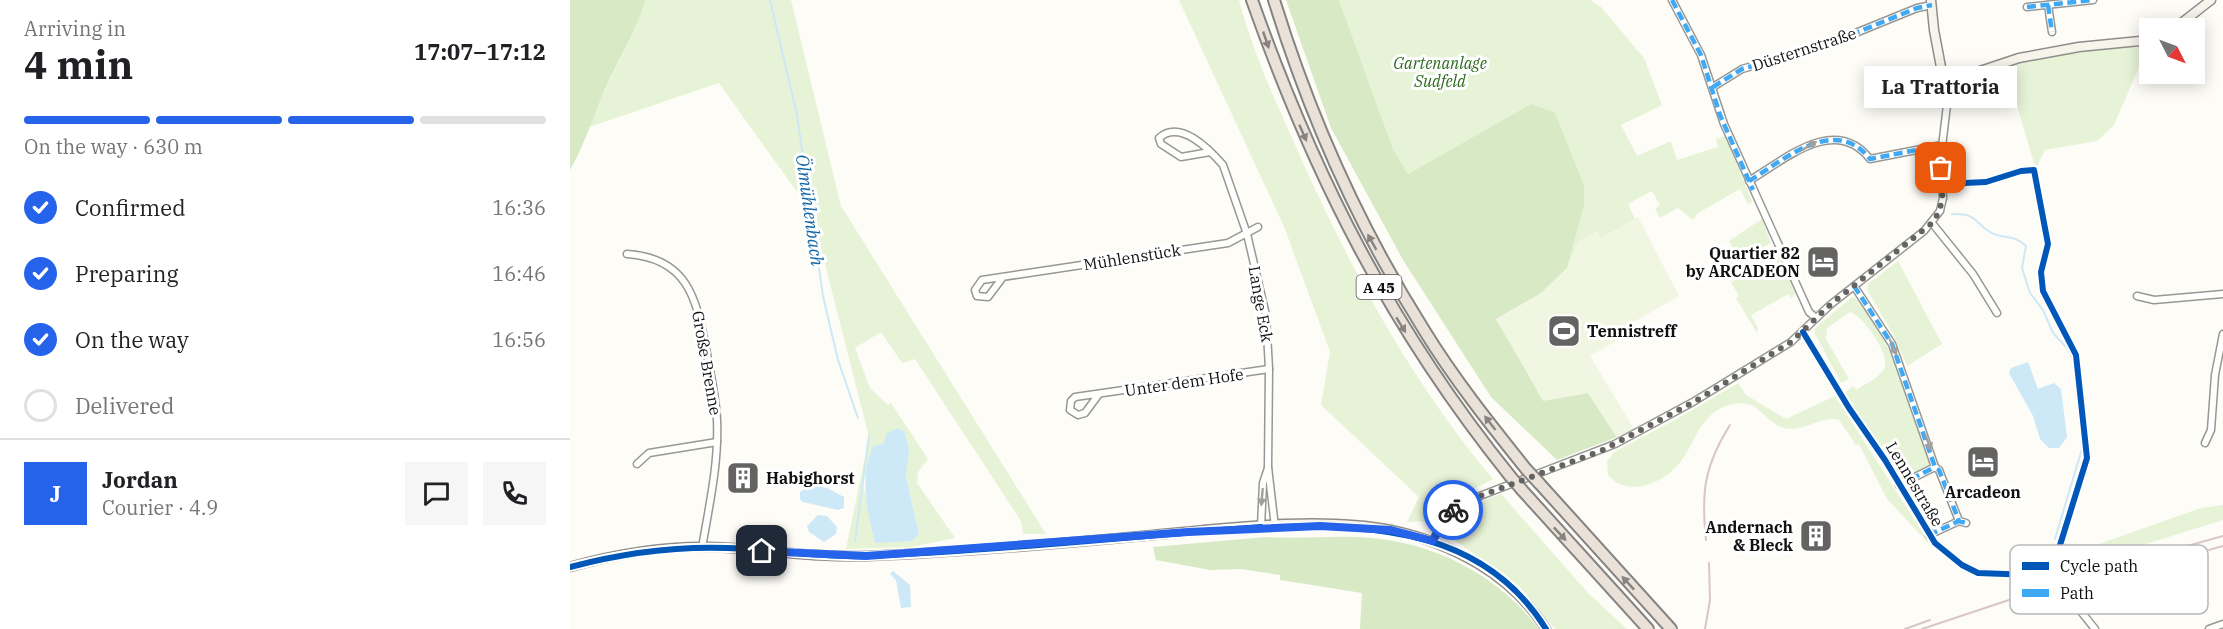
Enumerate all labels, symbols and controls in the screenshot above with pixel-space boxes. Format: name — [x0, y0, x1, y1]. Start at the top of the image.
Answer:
text: Arriving in — [24, 15, 126, 42]
north arrow — [2139, 18, 2205, 84]
map controls — [2139, 18, 2205, 84]
street label: Düsternstraße — [1749, 23, 1859, 75]
one-way arrow — [1262, 31, 1272, 49]
text: 17:07–17:12 — [414, 37, 546, 66]
text: 4 min — [24, 39, 133, 90]
park label: Gartenanlage Sudfeld — [1393, 53, 1487, 91]
callout: La Trattoria — [1864, 66, 2018, 108]
text: La Trattoria — [1881, 73, 2000, 100]
one-way arrow — [1298, 124, 1308, 142]
text: On the way · 630 m — [24, 133, 203, 160]
one-way arrow — [1801, 141, 1818, 151]
pin — [1915, 142, 1966, 193]
icon: bag — [1924, 151, 1957, 184]
water label: Ölmühlenbach — [791, 153, 829, 267]
icon: check — [24, 191, 57, 224]
text: Confirmed — [75, 193, 186, 222]
text: 16:36 — [492, 194, 546, 221]
one-way arrow — [1367, 234, 1378, 250]
street label: Mühlenstück — [1082, 239, 1183, 275]
place label: Quartier 82 by ARCADEON — [1686, 243, 1800, 281]
hotel icon: Quartier 82 by ARCADEON — [1805, 244, 1841, 280]
icon: check — [24, 257, 57, 290]
text: Preparing — [75, 259, 179, 288]
text: 16:46 — [492, 260, 546, 287]
street label: Lange Eck — [1244, 264, 1278, 344]
road number: A 45 — [1356, 275, 1402, 299]
street label: Große Brenne — [688, 309, 726, 417]
sports icon: Tennistreff — [1546, 313, 1582, 349]
one-way arrow — [1396, 317, 1407, 333]
place label: Tennistreff — [1587, 321, 1678, 341]
icon: check — [24, 323, 57, 356]
text: On the way — [75, 325, 189, 354]
text: 16:56 — [492, 326, 546, 353]
one-way arrow — [1888, 339, 1897, 356]
street label: Unter dem Hofe — [1123, 364, 1245, 400]
text: Delivered — [75, 391, 174, 420]
one-way arrow — [1484, 415, 1496, 430]
one-way arrow — [1923, 433, 1933, 451]
street label: Lennestraße — [1882, 438, 1948, 530]
hotel icon: Arcadeon — [1965, 444, 2001, 480]
building icon: Habighorst — [725, 460, 761, 496]
button: chat — [405, 462, 468, 525]
button: phone — [483, 462, 546, 525]
text: Jordan — [102, 465, 178, 494]
place label: Habighorst — [766, 468, 854, 488]
text: J — [50, 479, 61, 508]
courier — [1423, 480, 1483, 540]
place label: Arcadeon — [1945, 482, 2021, 502]
one-way arrow — [1257, 487, 1267, 506]
text: Courier · 4.9 — [102, 494, 218, 521]
icon: bike — [1437, 494, 1470, 527]
place label: Andernach & Bleck — [1705, 517, 1793, 555]
building icon: Andernach & Bleck — [1798, 518, 1834, 554]
pin — [736, 525, 787, 576]
one-way arrow — [1553, 526, 1566, 541]
icon: home — [745, 534, 778, 567]
legend — [2010, 545, 2208, 614]
text: Cycle path — [2060, 556, 2138, 576]
one-way arrow — [1621, 575, 1635, 590]
text: Path — [2060, 583, 2094, 603]

